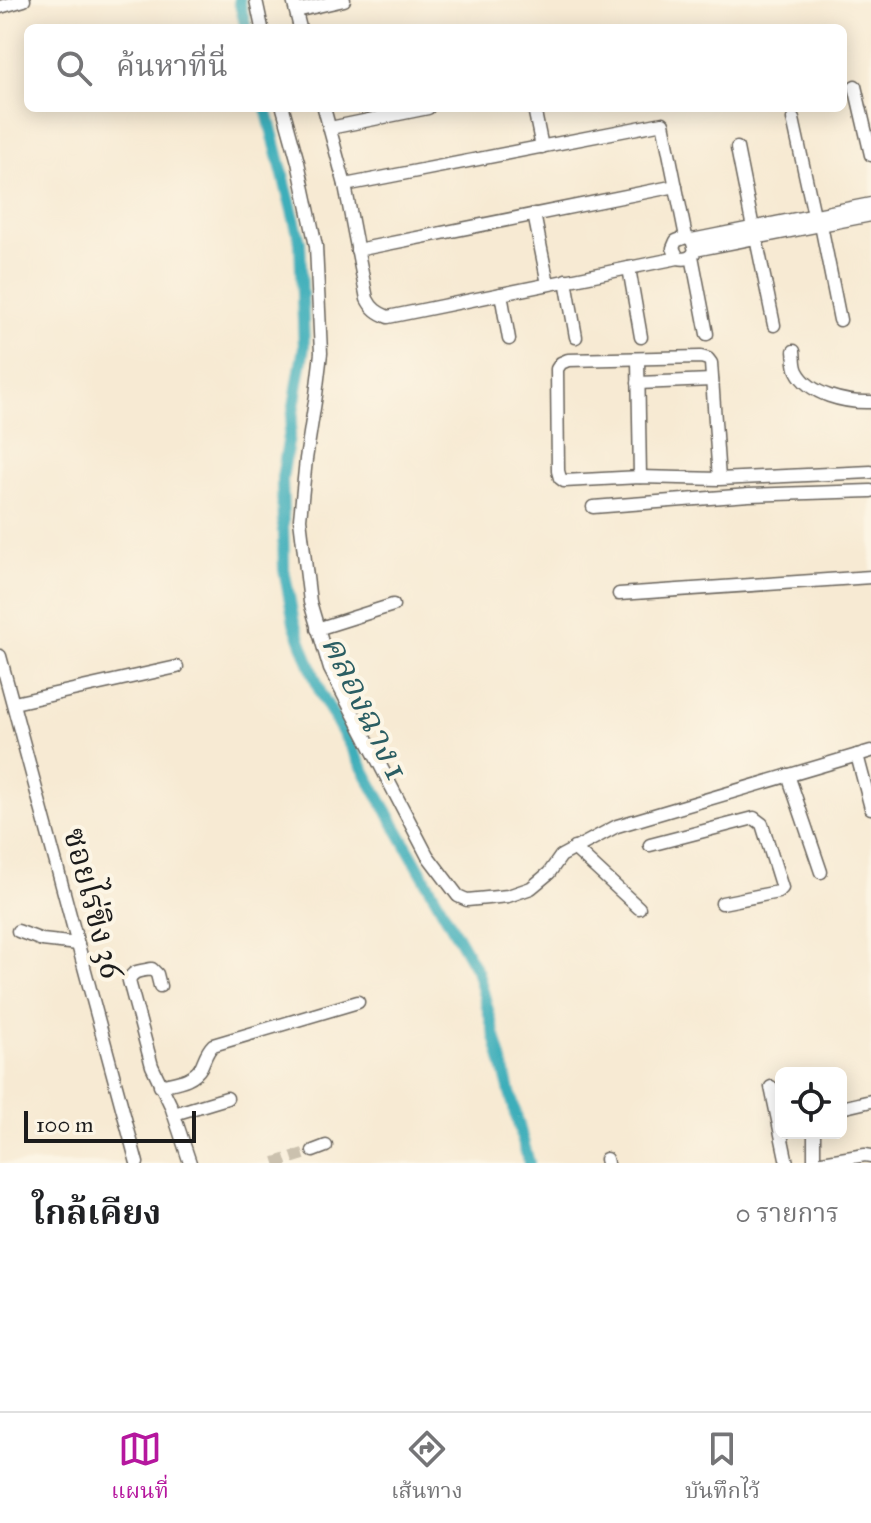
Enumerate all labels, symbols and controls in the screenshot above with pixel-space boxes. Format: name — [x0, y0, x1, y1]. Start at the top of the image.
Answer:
search box — [24, 24, 847, 112]
icon: search — [52, 46, 96, 90]
text: ค้นหาที่นี่ — [116, 48, 228, 84]
water label: คลองฉาง 1 — [313, 628, 418, 786]
street label: ซอยไร่ขิง 36 — [55, 823, 136, 984]
map controls — [775, 1067, 847, 1139]
button: locate — [775, 1067, 847, 1139]
scale bar — [24, 1107, 196, 1143]
text: 100 m — [36, 1111, 93, 1138]
text: ใกล้เคียง — [32, 1192, 161, 1233]
text: 0 รายการ — [735, 1197, 839, 1229]
tab: แผนที่ — [111, 1427, 169, 1510]
tab: เส้นทาง — [391, 1427, 463, 1510]
tab: บันทึกไว้ — [685, 1427, 760, 1510]

